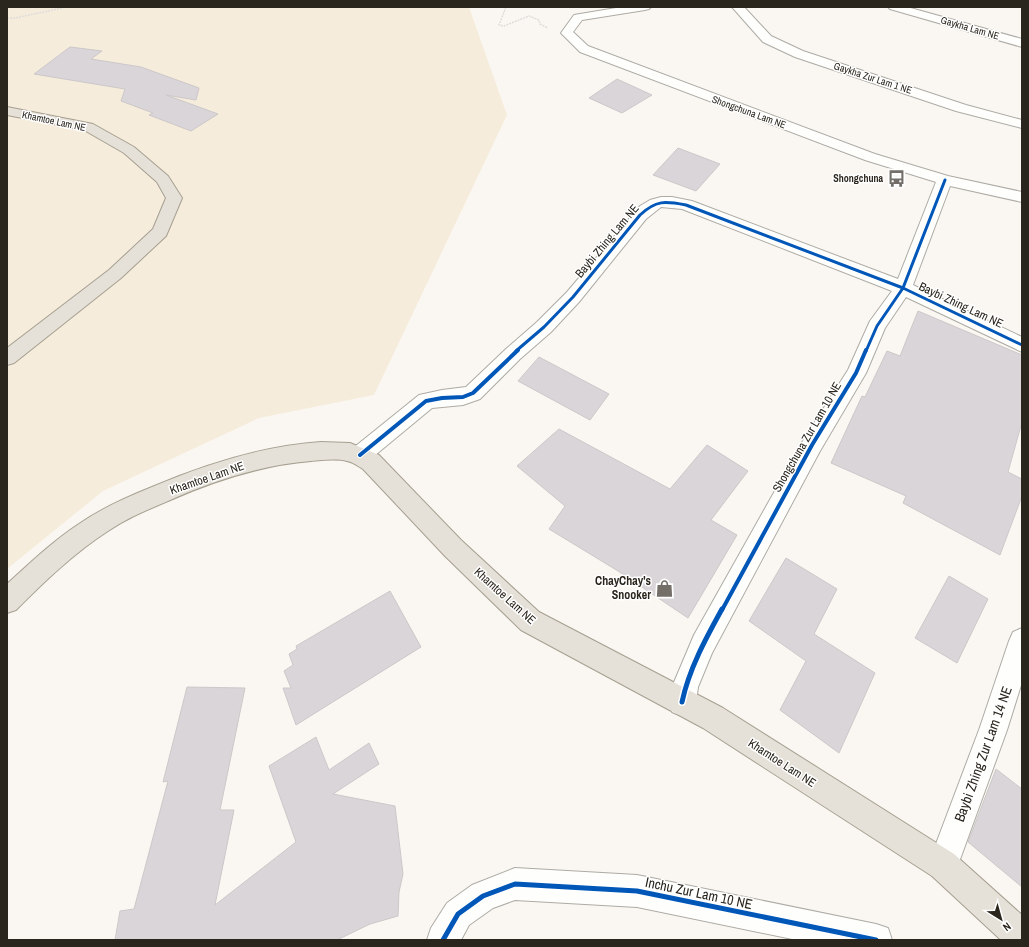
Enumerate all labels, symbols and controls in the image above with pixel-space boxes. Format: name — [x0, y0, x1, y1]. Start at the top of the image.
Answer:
street label: Gaykha Lam NE — [939, 13, 1001, 43]
street label: Gaykha Zur Lam 1 NE — [832, 59, 914, 97]
street label: Shongchuna Lam NE — [710, 93, 788, 131]
street label: Khamtoe Lam NE — [21, 108, 87, 134]
bus stop icon: Shongchuna — [886, 168, 906, 188]
place label: Shongchuna — [833, 172, 883, 185]
street label: Baybi Zhing Lam NE — [572, 201, 642, 281]
street label: Baybi Zhing Lam NE — [916, 278, 1006, 332]
street label: Shongchuna Zur Lam 10 NE — [769, 379, 845, 495]
street label: Khamtoe Lam NE — [168, 458, 246, 498]
street label: Khamtoe Lam NE — [471, 564, 539, 628]
place label: ChayChay's Snooker — [595, 573, 652, 603]
shop icon: ChayChay's Snooker — [654, 578, 674, 598]
street label: Baybi Zhing Zur Lam 14 NE — [950, 684, 1016, 824]
street label: Khamtoe Lam NE — [745, 735, 819, 791]
street label: Inchu Zur Lam 10 NE — [644, 873, 754, 913]
north arrow — [981, 899, 1021, 939]
text: N — [1000, 919, 1014, 935]

